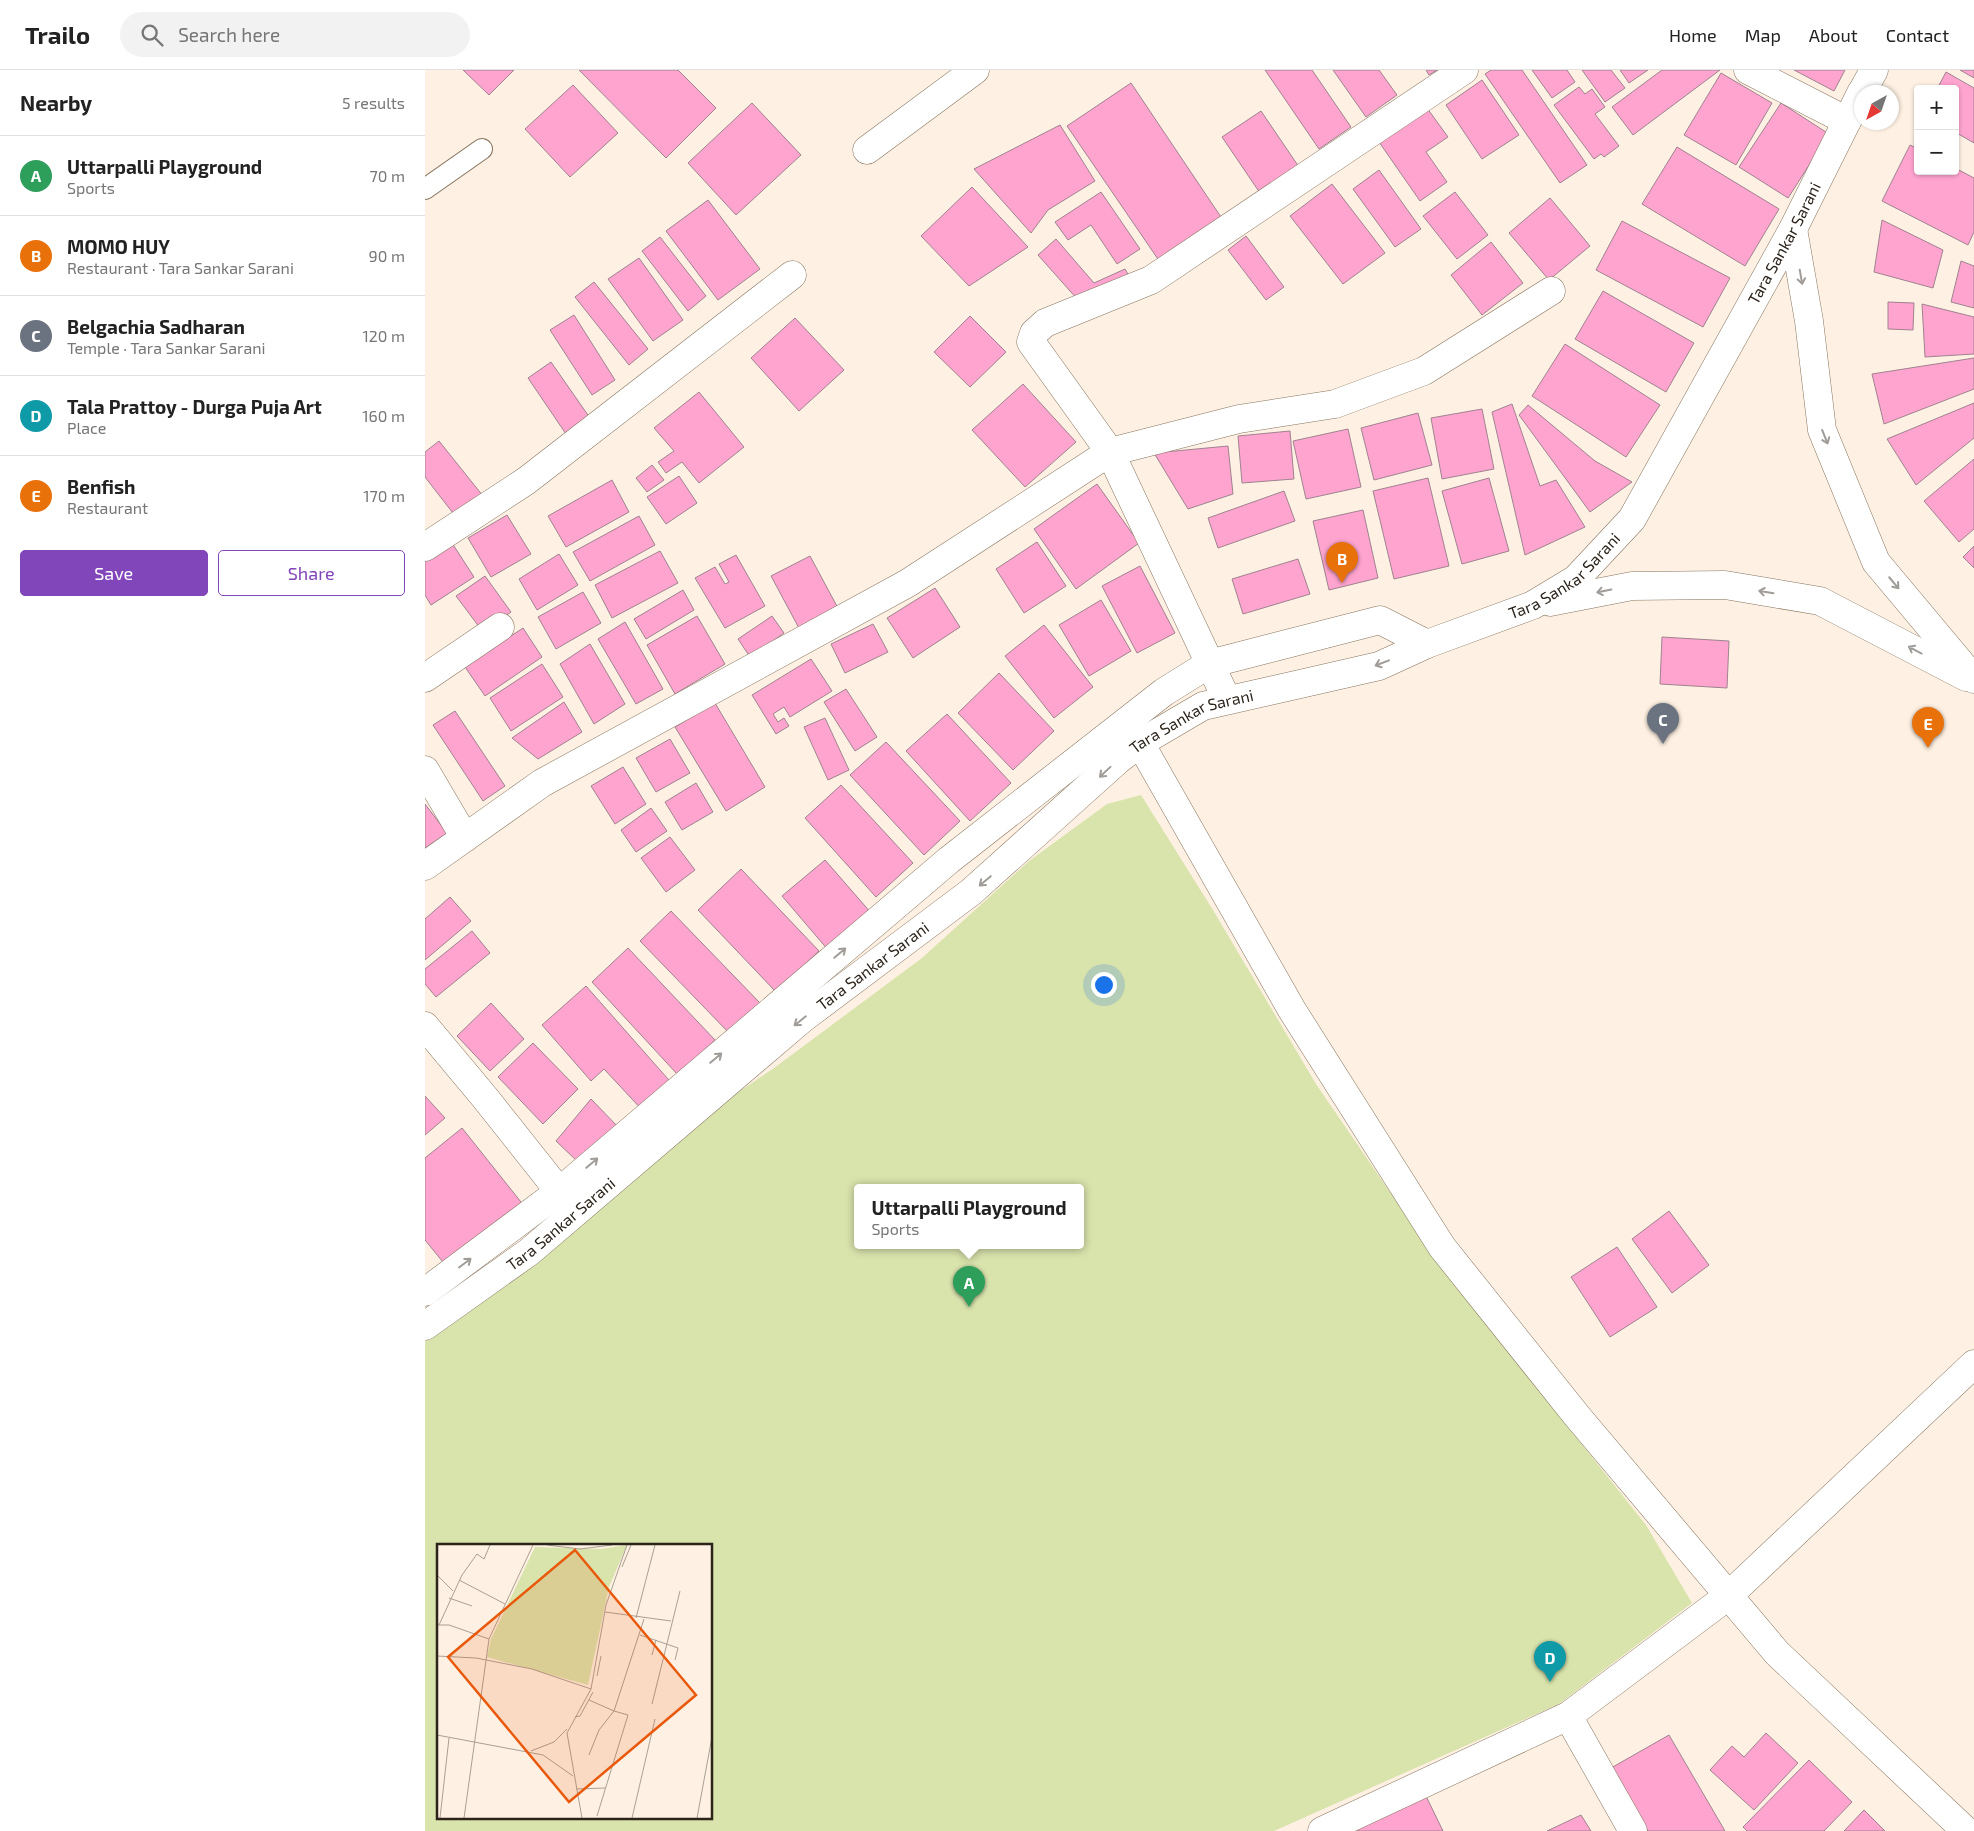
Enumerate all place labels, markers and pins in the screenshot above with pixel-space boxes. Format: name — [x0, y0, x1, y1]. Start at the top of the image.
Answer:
pin: B — [1326, 542, 1358, 583]
pin: C — [1647, 703, 1679, 744]
pin: E — [1912, 707, 1944, 748]
pin: A — [953, 1266, 985, 1307]
pin: D — [1534, 1641, 1566, 1682]

